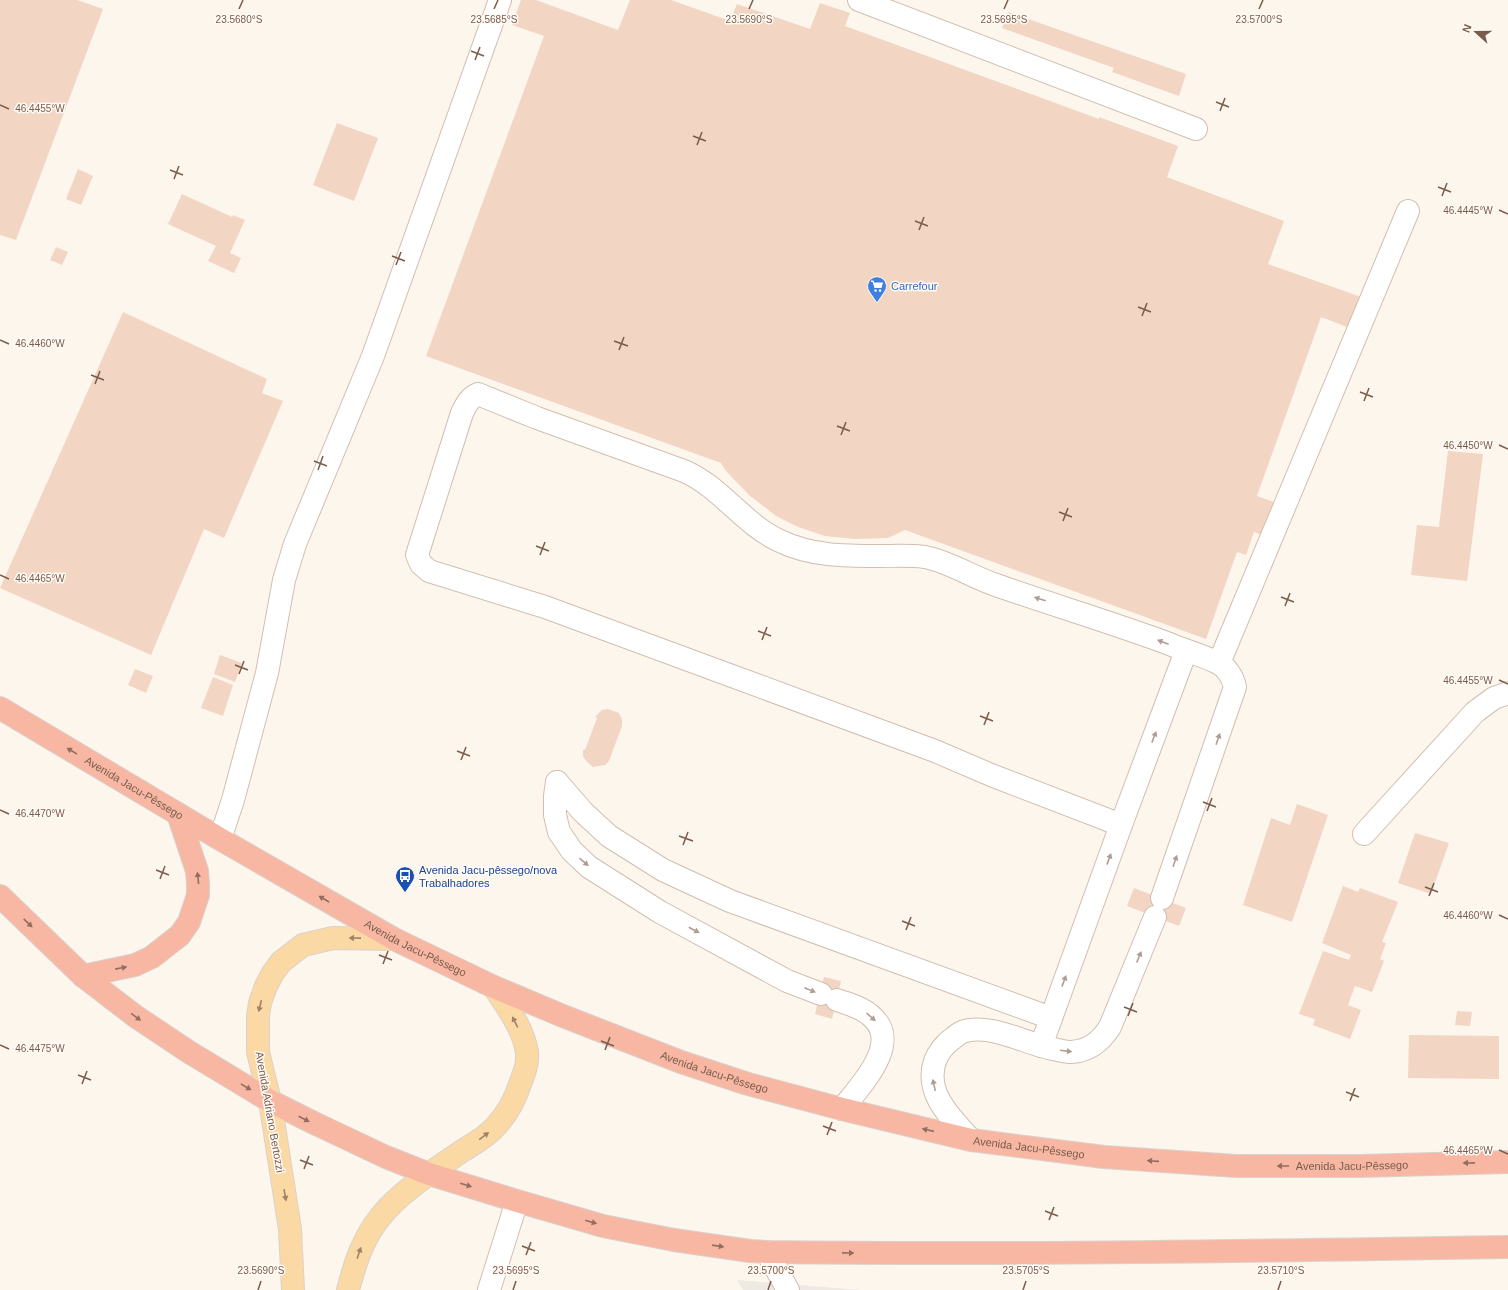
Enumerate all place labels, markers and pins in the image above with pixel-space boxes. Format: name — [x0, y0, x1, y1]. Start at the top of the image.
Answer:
supermarket icon: Carrefour — [866, 275, 888, 303]
place label: Carrefour — [891, 280, 938, 292]
place label: Avenida Jacu-pêssego/nova Trabalhadores — [419, 864, 558, 889]
bus stop icon: Avenida Jacu-pêssego/nova Trabalhadores — [394, 865, 416, 893]

